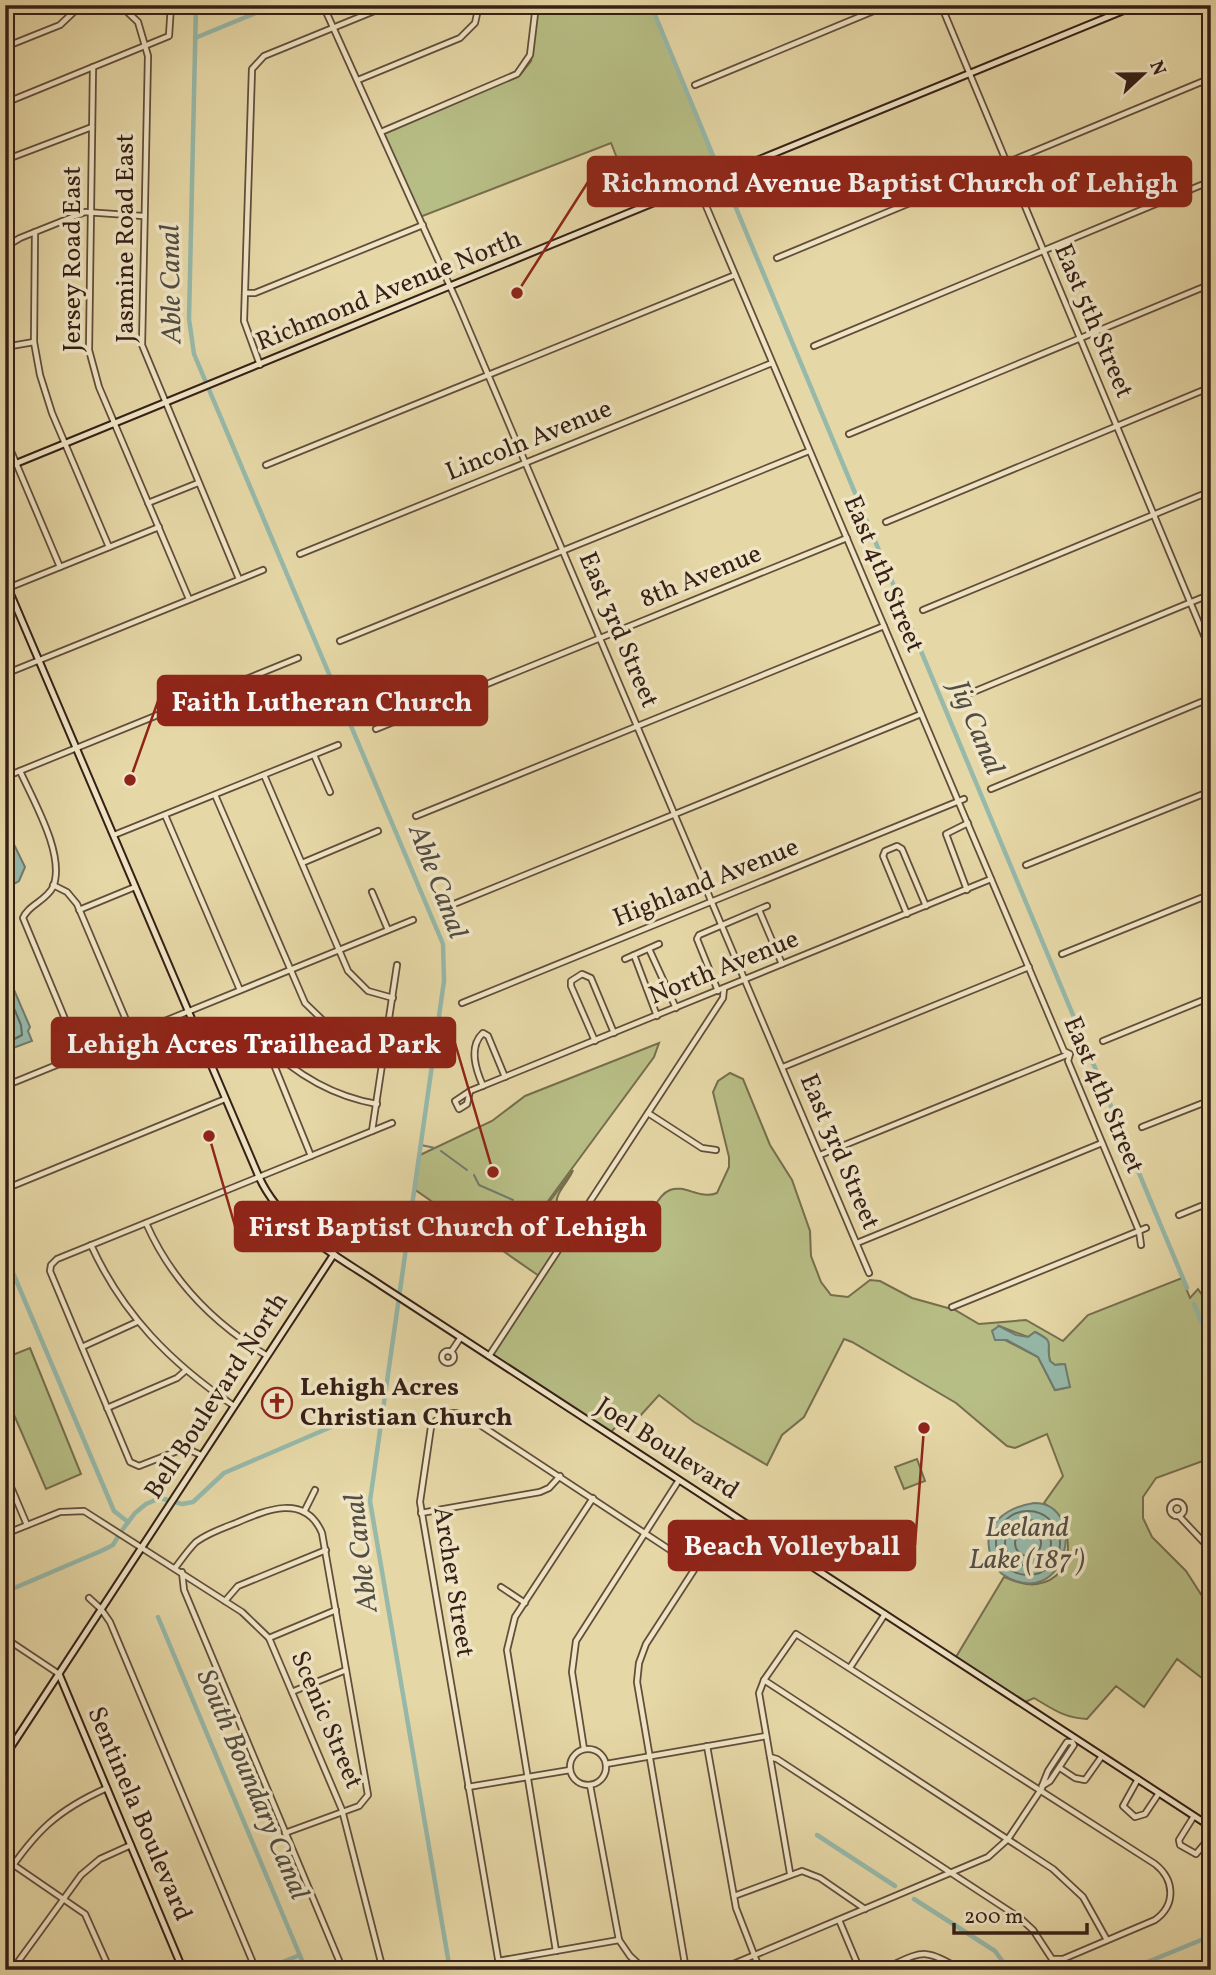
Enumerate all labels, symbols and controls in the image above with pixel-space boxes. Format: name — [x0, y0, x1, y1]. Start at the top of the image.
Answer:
north arrow — [1108, 38, 1178, 108]
text: N — [1142, 57, 1172, 80]
street label: Jasmine Road East — [108, 133, 144, 343]
callout: Richmond Avenue Baptist Church of Lehigh — [588, 157, 1191, 206]
text: Richmond Avenue Baptist Church of Lehigh — [601, 165, 1179, 204]
street label: Jersey Road East — [55, 166, 91, 352]
street label: Richmond Avenue North — [251, 221, 527, 361]
water label: Able Canal — [151, 224, 193, 345]
street label: East 5th Street — [1044, 238, 1142, 404]
street label: Lincoln Avenue — [440, 391, 618, 491]
street label: East 4th Street — [834, 490, 932, 658]
street label: 8th Avenue — [635, 536, 767, 618]
street label: East 3rd Street — [569, 546, 667, 714]
water label: Jig Canal — [938, 672, 1013, 781]
callout: Faith Lutheran Church — [158, 676, 487, 725]
text: Faith Lutheran Church — [172, 684, 472, 723]
water label: Able Canal — [397, 818, 477, 945]
street label: Highland Avenue — [608, 829, 804, 937]
street label: North Avenue — [644, 922, 804, 1014]
street label: East 4th Street — [1054, 1011, 1152, 1179]
callout: Lehigh Acres Trailhead Park — [52, 1018, 455, 1067]
text: Lehigh Acres Trailhead Park — [67, 1026, 441, 1065]
street label: East 3rd Street — [790, 1068, 888, 1236]
callout: First Baptist Church of Lehigh — [235, 1202, 660, 1251]
text: First Baptist Church of Lehigh — [249, 1209, 647, 1248]
street label: Bell Boulevard North — [137, 1286, 297, 1506]
place label: Lehigh Acres Christian Church — [300, 1370, 513, 1436]
church icon: Lehigh Acres Christian Church — [260, 1386, 294, 1420]
street label: Joel Boulevard — [588, 1389, 746, 1509]
water label: Able Canal — [335, 1492, 389, 1615]
street label: Archer Street — [423, 1504, 483, 1660]
water label: Leeland Lake (187') — [969, 1509, 1085, 1580]
callout: Beach Volleyball — [669, 1521, 915, 1570]
text: Beach Volleyball — [684, 1528, 900, 1567]
street label: Scenic Street — [281, 1645, 371, 1795]
water label: South Boundary Canal — [186, 1664, 318, 1906]
street label: Sentinela Boulevard — [78, 1701, 200, 1927]
scale bar — [954, 1891, 1086, 1935]
text: 200 m — [964, 1903, 1024, 1932]

